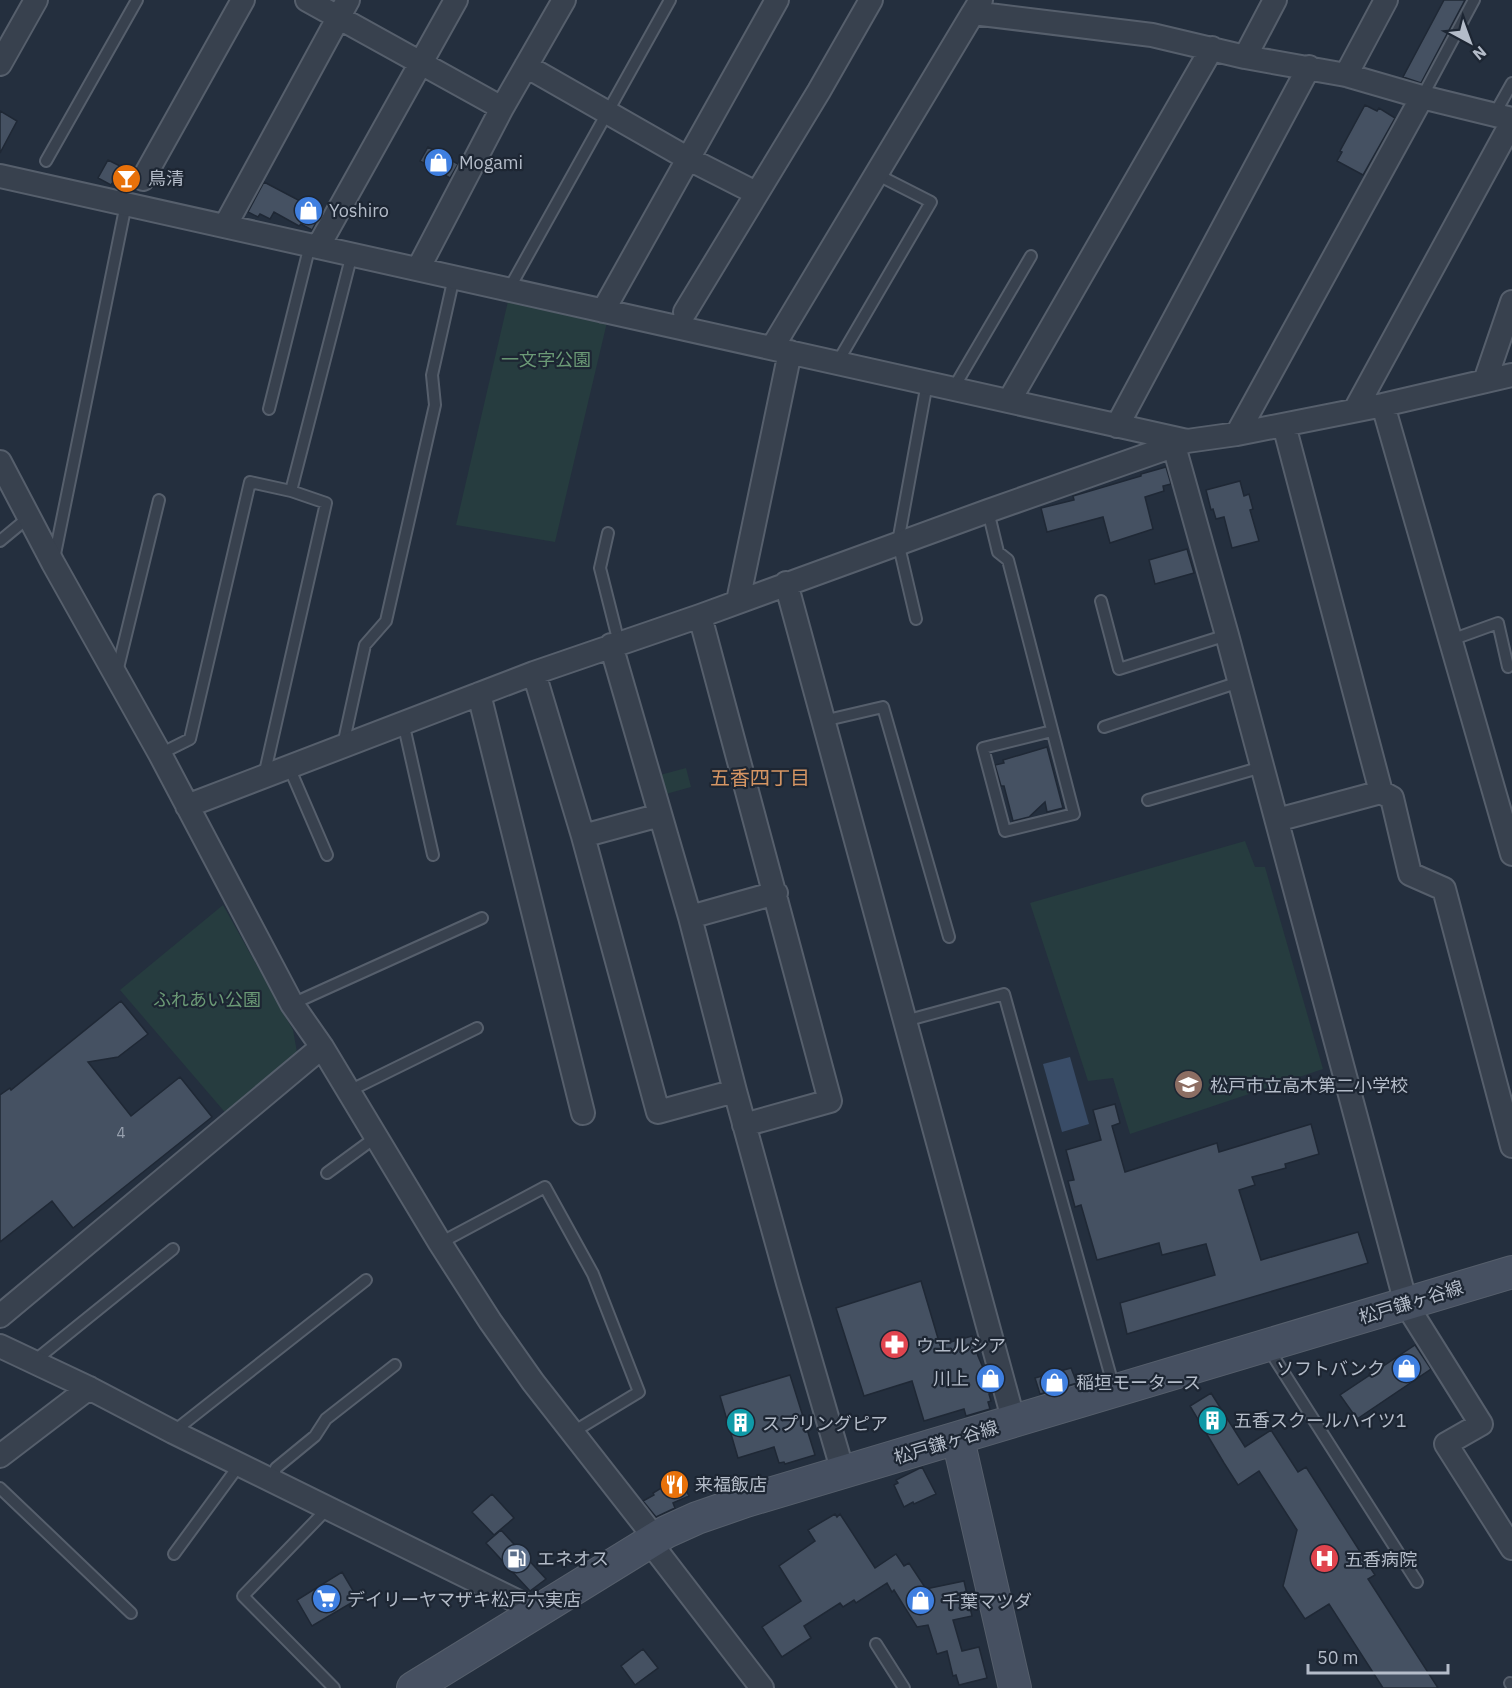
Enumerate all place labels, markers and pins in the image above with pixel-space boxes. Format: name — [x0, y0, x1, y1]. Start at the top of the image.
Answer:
shop icon: Mogami — [422, 146, 454, 178]
place label: Mogami — [459, 151, 523, 174]
bar icon: 鳥清 — [111, 162, 143, 194]
place label: 鳥清 — [148, 167, 184, 190]
shop icon: Yoshiro — [292, 194, 324, 226]
place label: Yoshiro — [329, 199, 389, 222]
school or university icon: 松戸市立高木第二小学校 — [1173, 1069, 1205, 1101]
place label: 松戸市立高木第二小学校 — [1210, 1074, 1408, 1097]
pharmacy icon: ウエルシア — [879, 1329, 911, 1361]
place label: ウエルシア — [916, 1334, 1006, 1357]
shop icon: ソフトバンク — [1390, 1352, 1422, 1384]
place label: ソフトバンク — [1276, 1357, 1385, 1380]
shop icon: 川上 — [974, 1362, 1006, 1394]
shop icon: 稲垣モータース — [1039, 1366, 1071, 1398]
place label: 川上 — [933, 1367, 969, 1390]
place label: 稲垣モータース — [1076, 1371, 1201, 1394]
building icon: 五香スクールハイツ1 — [1197, 1404, 1229, 1436]
building icon: スプリングピア — [725, 1407, 757, 1439]
place label: 五香スクールハイツ1 — [1234, 1409, 1406, 1432]
place label: スプリングピア — [762, 1412, 888, 1435]
restaurant icon: 来福飯店 — [658, 1468, 690, 1500]
place label: 来福飯店 — [695, 1473, 767, 1496]
fuel station icon: エネオス — [500, 1542, 532, 1574]
hospital icon: 五香病院 — [1308, 1543, 1340, 1575]
place label: エネオス — [537, 1547, 609, 1570]
place label: 五香病院 — [1345, 1548, 1417, 1571]
supermarket icon: デイリーヤマザキ松戸六実店 — [310, 1583, 342, 1615]
shop icon: 千葉マツダ — [905, 1585, 937, 1617]
place label: デイリーヤマザキ松戸六実店 — [347, 1588, 581, 1611]
place label: 千葉マツダ — [942, 1590, 1032, 1613]

